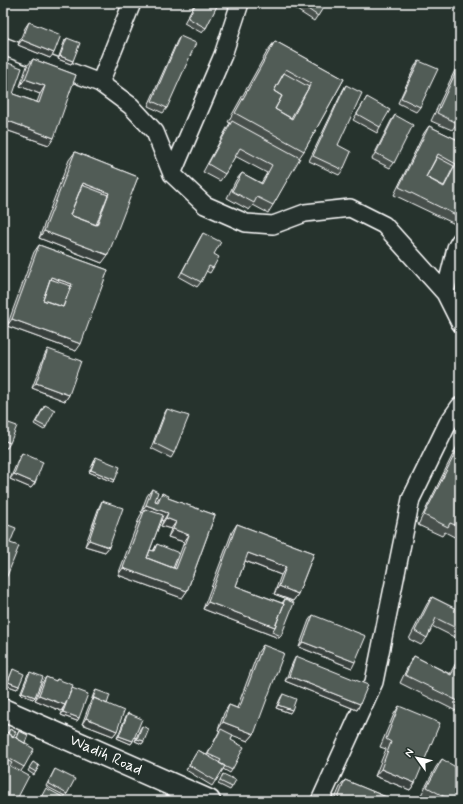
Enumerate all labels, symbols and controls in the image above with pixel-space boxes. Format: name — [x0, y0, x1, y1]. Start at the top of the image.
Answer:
street label: Wadih Road — [66, 730, 146, 780]
north arrow — [397, 738, 437, 778]
text: N — [402, 746, 417, 760]

